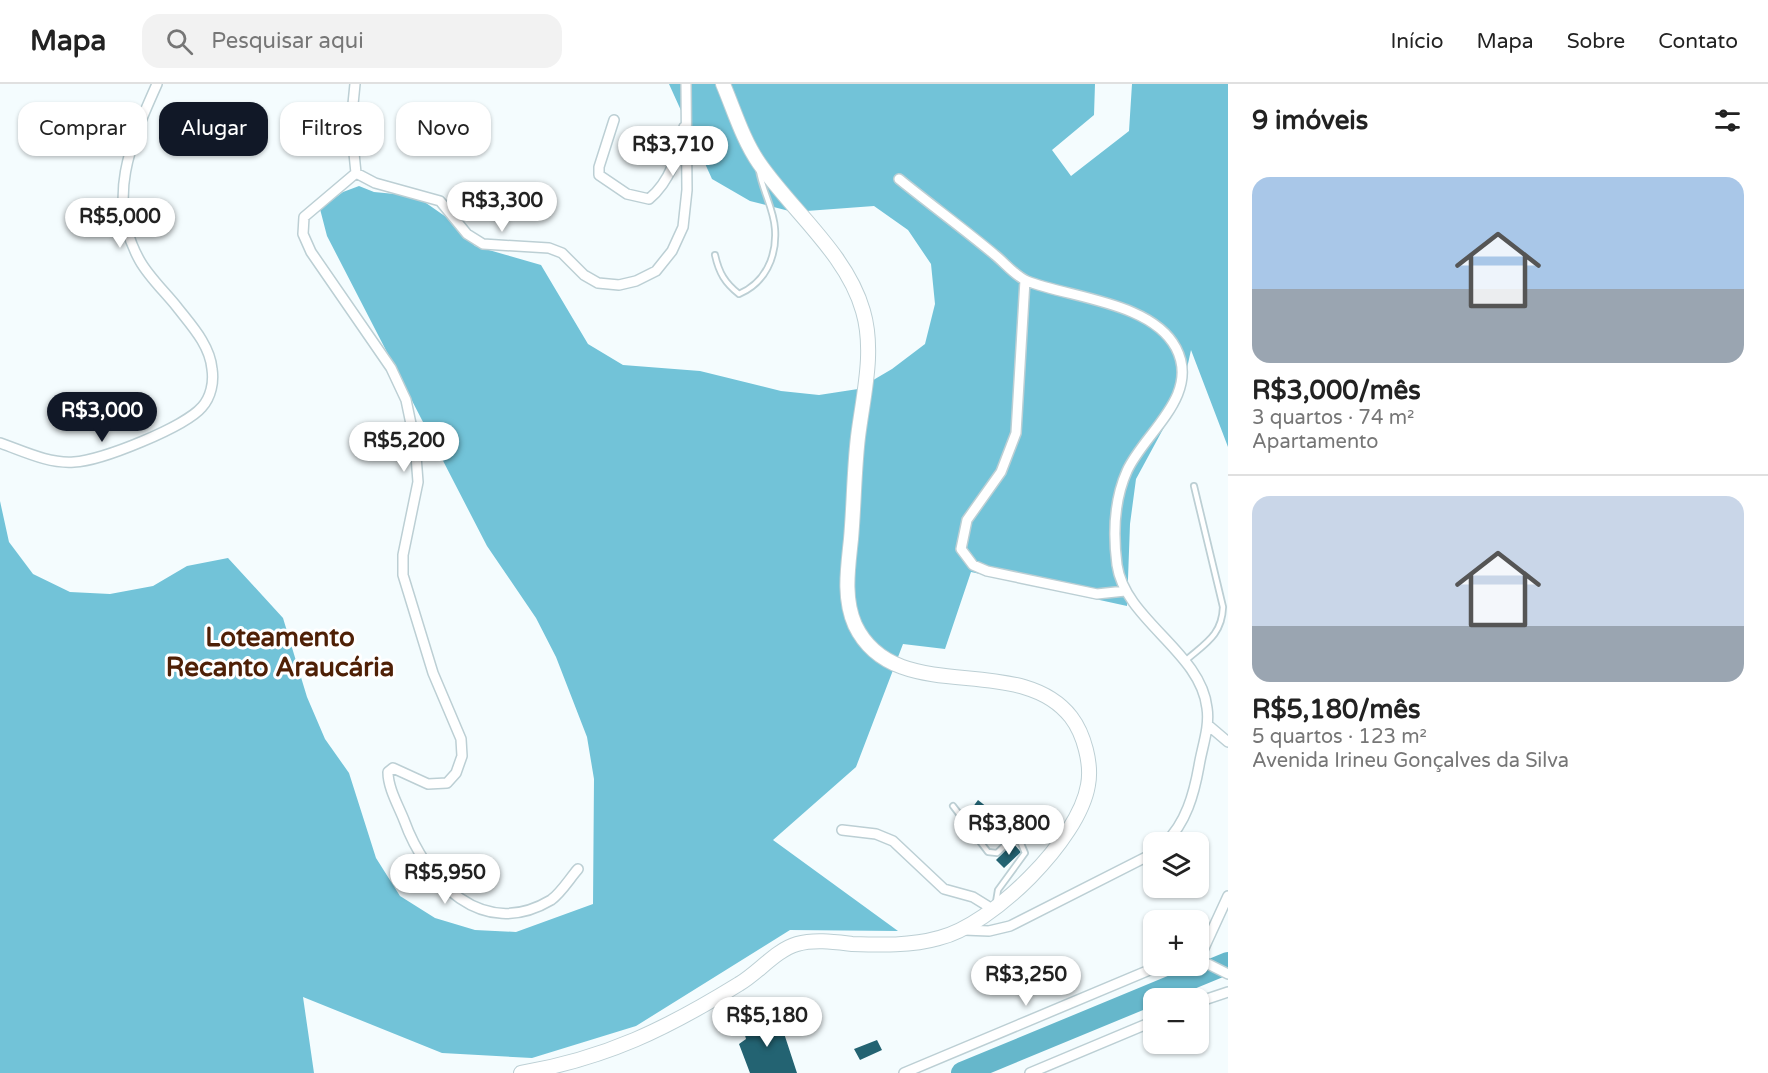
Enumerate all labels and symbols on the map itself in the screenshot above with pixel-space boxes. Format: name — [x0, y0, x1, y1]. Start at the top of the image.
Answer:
pin: R$3,710 — [618, 126, 728, 177]
pin: R$3,300 — [447, 182, 557, 233]
pin: R$5,000 — [65, 198, 175, 249]
pin: R$3,000 — [47, 392, 157, 443]
pin: R$5,200 — [349, 422, 459, 473]
district label: Loteamento Recanto Araucária — [166, 622, 394, 683]
pin: R$3,800 — [954, 805, 1064, 856]
pin: R$5,950 — [390, 854, 500, 905]
pin: R$3,250 — [971, 956, 1081, 1007]
pin: R$5,180 — [712, 997, 822, 1048]

